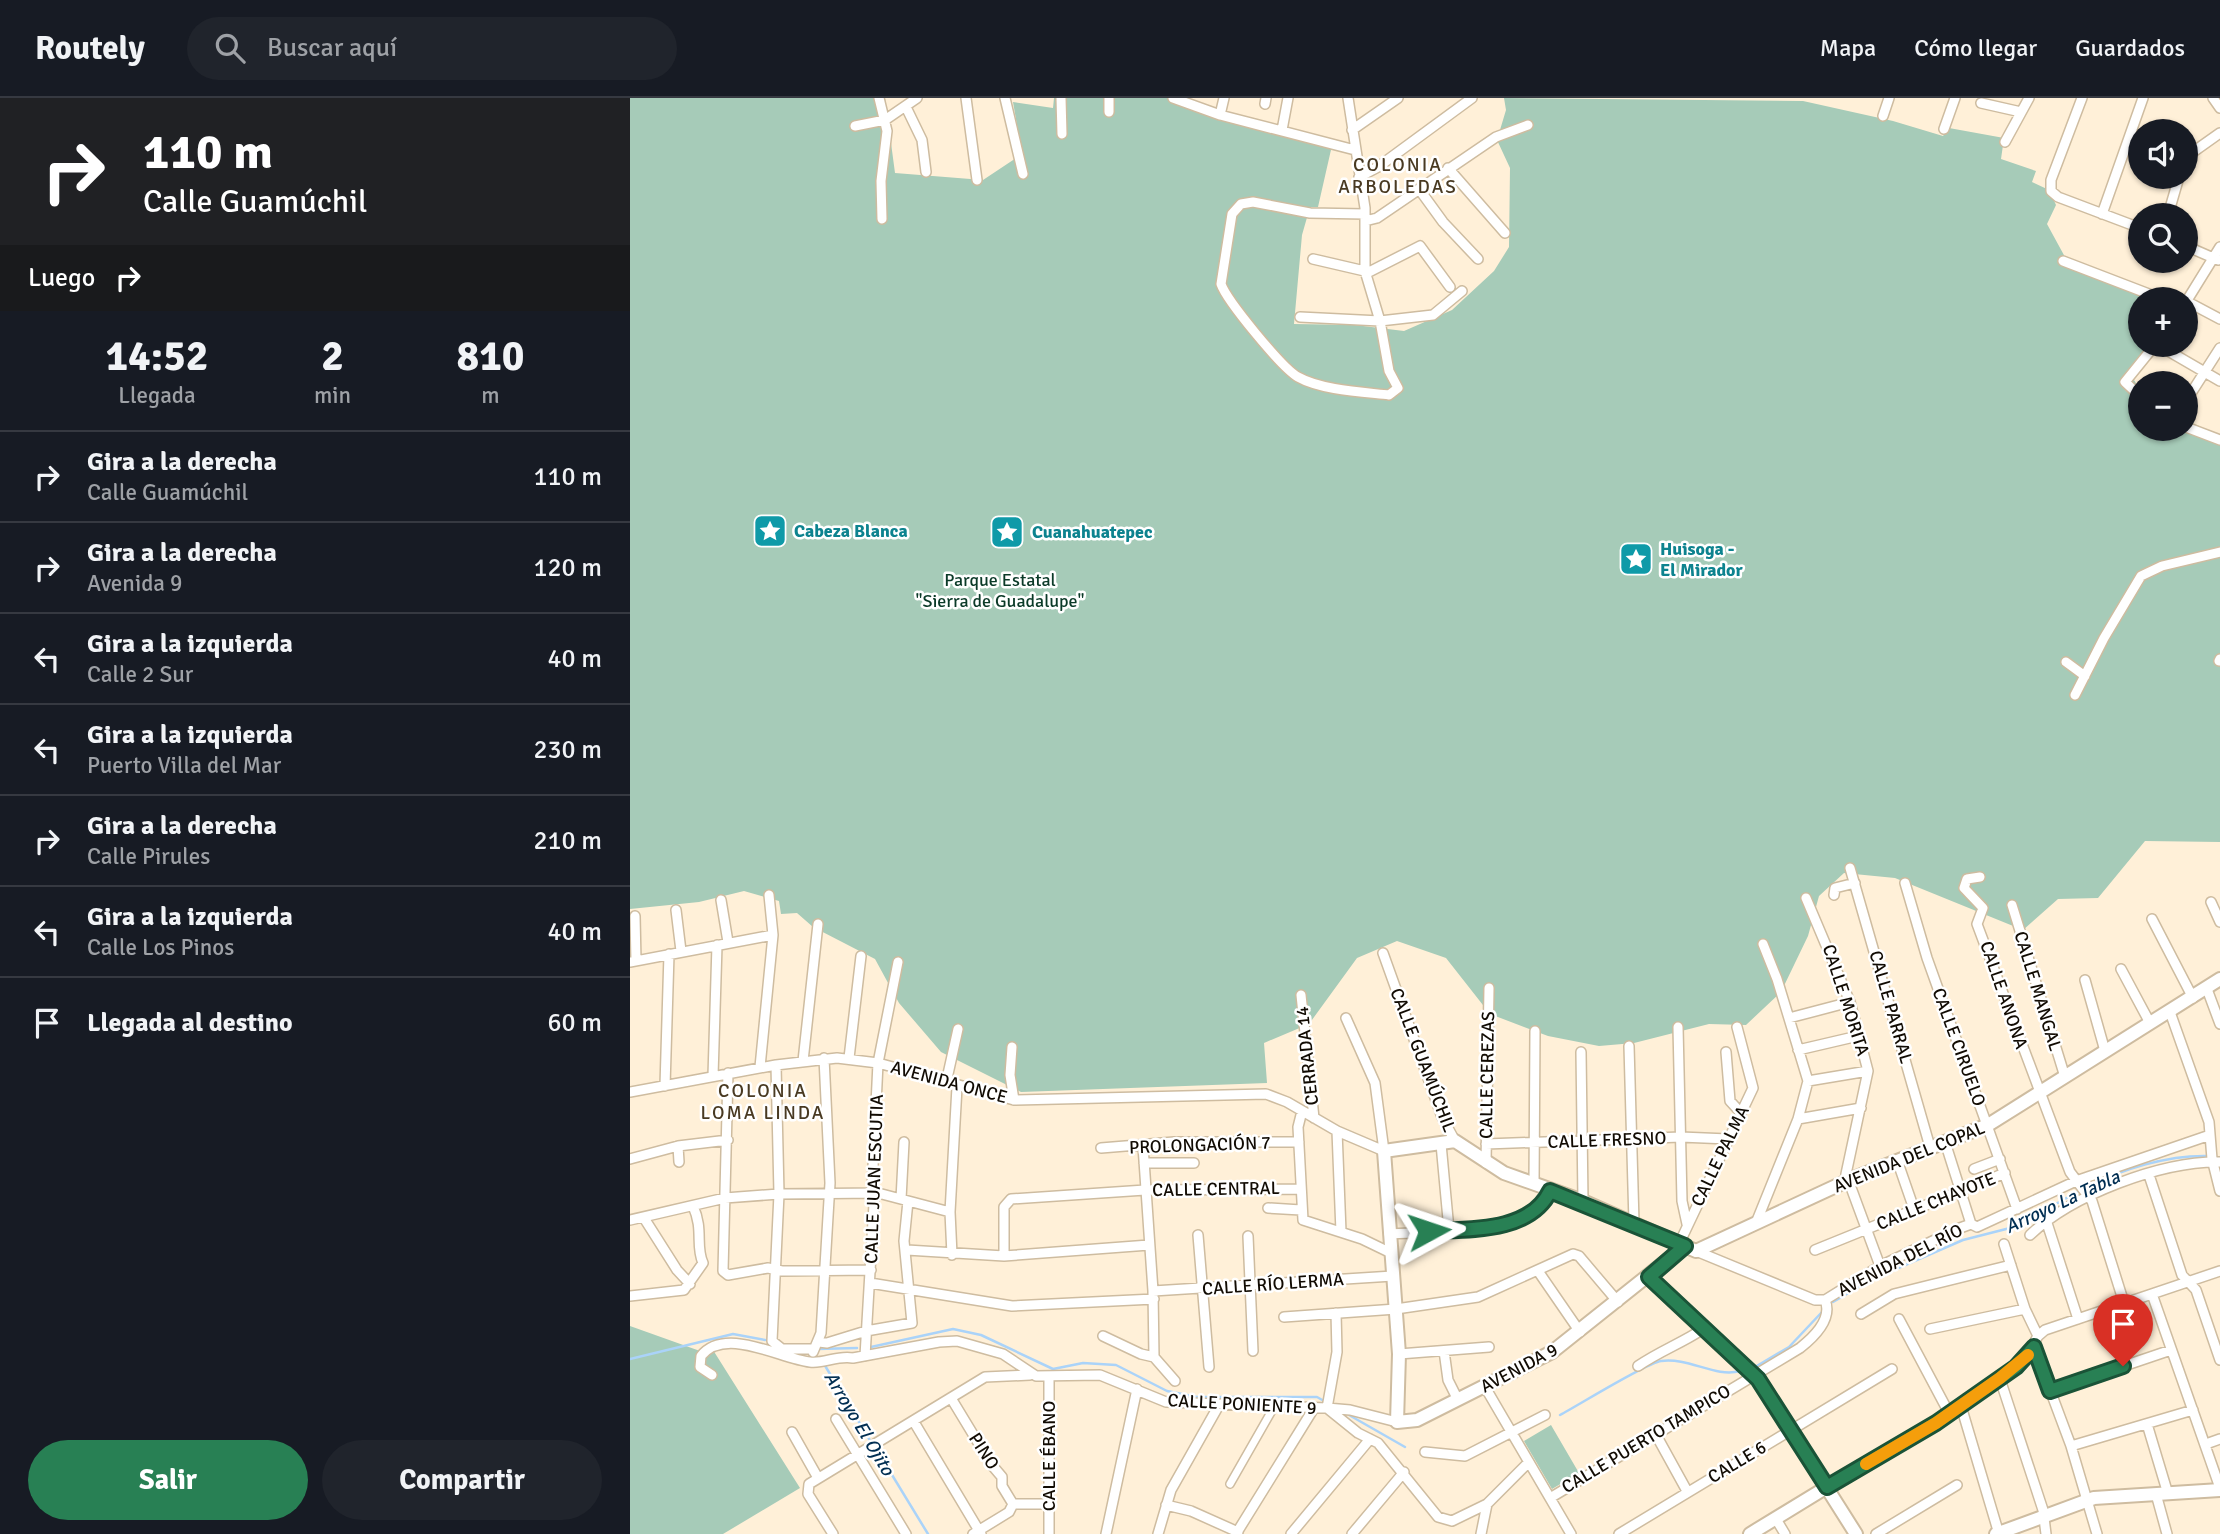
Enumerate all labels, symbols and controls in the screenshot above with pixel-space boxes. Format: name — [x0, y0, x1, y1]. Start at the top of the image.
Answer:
search box — [187, 17, 677, 80]
text: Routely — [35, 28, 145, 69]
icon: search — [211, 29, 249, 67]
text: Buscar aquí — [267, 32, 397, 64]
text: Mapa — [1820, 33, 1876, 63]
text: Cómo llegar — [1914, 33, 2037, 63]
text: Guardados — [2075, 33, 2185, 63]
map controls — [2128, 119, 2198, 441]
button: sound — [2128, 119, 2198, 189]
text: 110 m — [143, 122, 273, 182]
icon: right — [28, 126, 119, 217]
district label: COLONIA ARBOLEDAS — [1338, 153, 1458, 199]
text: Calle Guamúchil — [143, 182, 367, 221]
button: search — [2128, 203, 2198, 273]
icon: right — [109, 259, 147, 297]
text: Luego — [28, 262, 95, 294]
button: + — [2128, 287, 2198, 357]
text: 14:52 — [105, 331, 209, 382]
text: 2 — [321, 331, 344, 382]
text: 810 — [456, 331, 525, 382]
button: − — [2128, 371, 2198, 441]
text: Llegada — [118, 381, 196, 410]
text: min — [314, 381, 351, 410]
text: m — [481, 381, 500, 410]
text: Gira a la derecha — [87, 446, 277, 478]
icon: right — [28, 458, 66, 496]
text: 110 m — [533, 461, 602, 493]
text: Calle Guamúchil — [87, 478, 248, 507]
place icon: Cabeza Blanca — [751, 512, 789, 550]
place icon: Cuanahuatepec — [988, 513, 1026, 551]
place label: Cabeza Blanca — [794, 520, 908, 542]
place label: Cuanahuatepec — [1032, 521, 1153, 543]
text: Gira a la derecha — [87, 537, 277, 569]
place label: Huisoga - El Mirador — [1660, 538, 1744, 581]
place icon: Huisoga - El Mirador — [1617, 540, 1655, 578]
icon: right — [28, 549, 66, 587]
text: 120 m — [533, 552, 602, 584]
text: Avenida 9 — [87, 569, 182, 598]
park label: Parque Estatal "Sierra de Guadalupe" — [915, 569, 1085, 612]
text: Gira a la izquierda — [87, 628, 293, 660]
icon: left — [28, 640, 66, 678]
text: 40 m — [547, 643, 602, 675]
text: Calle 2 Sur — [87, 660, 193, 689]
text: Gira a la izquierda — [87, 719, 293, 751]
icon: left — [28, 731, 66, 769]
text: 230 m — [533, 734, 602, 766]
text: Puerto Villa del Mar — [87, 751, 281, 780]
text: Gira a la derecha — [87, 810, 277, 842]
icon: right — [28, 822, 66, 860]
text: 210 m — [533, 825, 602, 857]
text: Calle Pirules — [87, 842, 210, 871]
text: Gira a la izquierda — [87, 901, 293, 933]
icon: left — [28, 913, 66, 951]
text: 40 m — [547, 916, 602, 948]
street label: CALLE MANGAL — [2009, 928, 2067, 1054]
text: Calle Los Pinos — [87, 933, 234, 962]
street label: CALLE ANONA — [1975, 938, 2033, 1052]
street label: CALLE MORITA — [1818, 942, 1874, 1058]
street label: CALLE PARRAL — [1864, 948, 1918, 1066]
street label: CALLE GUAMÚCHIL — [1385, 985, 1461, 1135]
street label: CALLE CIRUELO — [1927, 985, 1991, 1109]
icon: arrive — [28, 1004, 66, 1042]
street label: CERRADA 14 — [1291, 1005, 1323, 1107]
text: Llegada al destino — [87, 1007, 293, 1039]
text: 60 m — [547, 1007, 602, 1039]
street label: CALLE CEREZAS — [1475, 1011, 1499, 1139]
street label: AVENIDA ONCE — [888, 1056, 1010, 1108]
district label: COLONIA LOMA LINDA — [701, 1079, 825, 1125]
street label: CALLE JUAN ESCUTIA — [860, 1094, 888, 1264]
street label: CALLE PALMA — [1686, 1102, 1754, 1210]
street label: AVENIDA DEL COPAL — [1830, 1117, 1988, 1197]
street label: CALLE FRESNO — [1547, 1127, 1667, 1153]
street label: PROLONGACIÓN 7 — [1129, 1132, 1271, 1158]
water label: Arroyo La Tabla — [2001, 1164, 2125, 1239]
street label: CALLE CHAYOTE — [1873, 1167, 1999, 1235]
street label: CALLE CENTRAL — [1152, 1177, 1280, 1201]
position arrow — [1392, 1194, 1466, 1268]
street label: AVENIDA DEL RÍO — [1834, 1219, 1966, 1301]
street label: CALLE RÍO LERMA — [1201, 1268, 1345, 1300]
pin — [2093, 1294, 2153, 1366]
icon: arrive — [2104, 1305, 2142, 1343]
street label: AVENIDA 9 — [1477, 1339, 1561, 1397]
water label: Arroyo El Ojito — [819, 1367, 900, 1481]
street label: CALLE PUERTO TAMPICO — [1558, 1380, 1734, 1498]
street label: CALLE PONIENTE 9 — [1167, 1389, 1317, 1419]
street label: CALLE ÉBANO — [1038, 1401, 1060, 1511]
street label: PINO — [964, 1428, 1004, 1474]
street label: CALLE 6 — [1704, 1436, 1770, 1488]
button: Salir — [28, 1440, 308, 1520]
button: Compartir — [322, 1440, 602, 1520]

